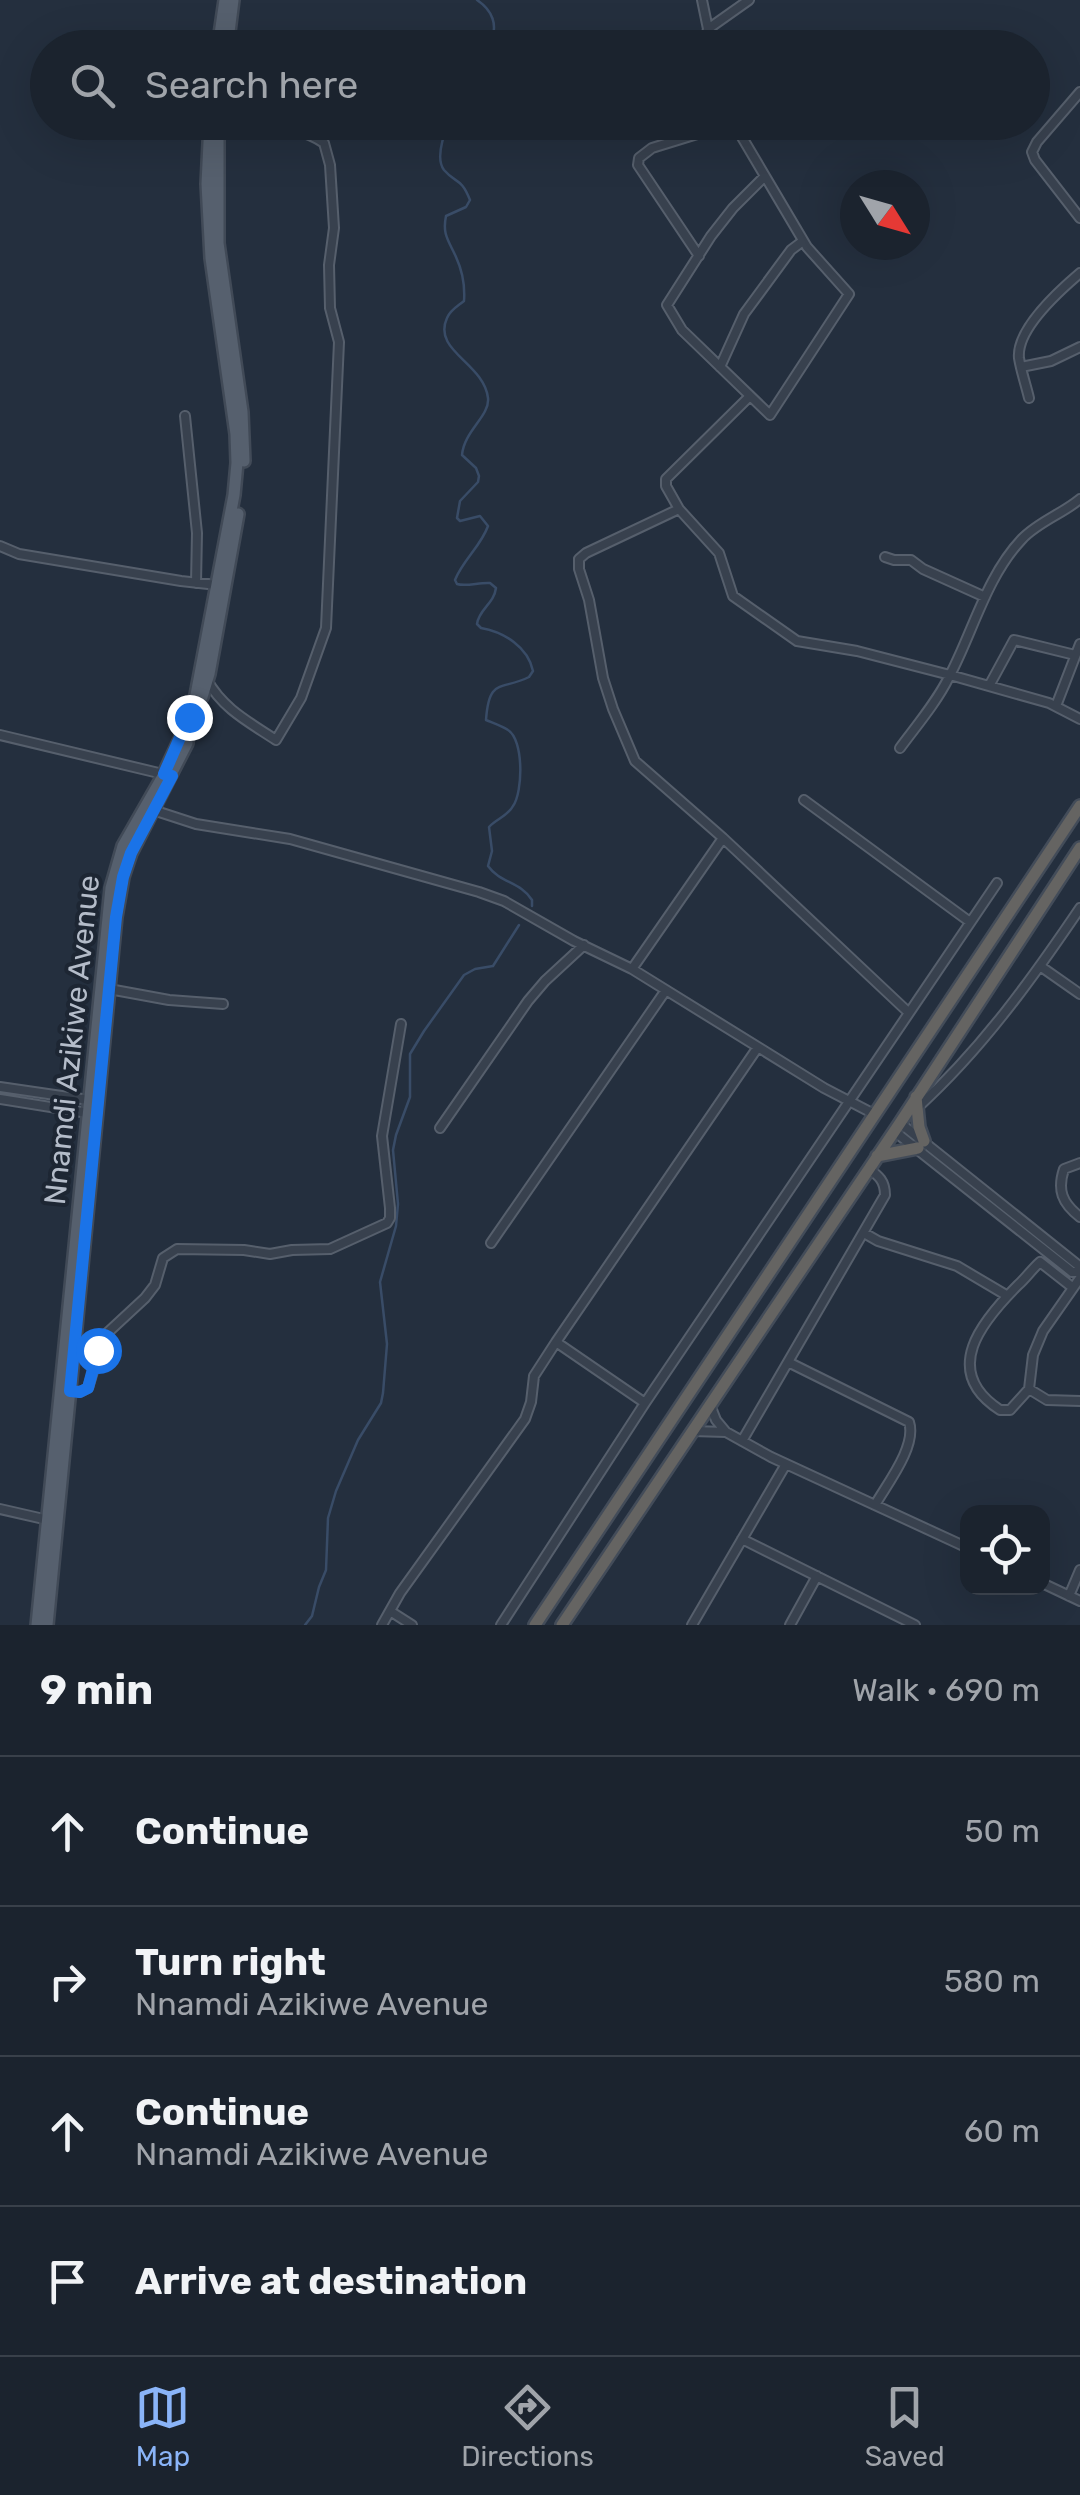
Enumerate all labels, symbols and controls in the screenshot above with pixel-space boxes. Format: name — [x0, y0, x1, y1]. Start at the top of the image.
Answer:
search box — [30, 30, 1050, 140]
icon: search — [65, 58, 120, 113]
text: Search here — [145, 62, 358, 108]
north arrow — [840, 170, 930, 260]
route end — [167, 695, 213, 741]
street label: Nnamdi Azikiwe Avenue — [37, 873, 107, 1207]
route start — [76, 1328, 122, 1374]
map controls — [960, 1505, 1050, 1595]
button: locate — [960, 1505, 1050, 1595]
text: 9 min — [40, 1665, 153, 1715]
text: Walk · 690 m — [852, 1671, 1040, 1709]
icon: ahead — [40, 1804, 95, 1859]
text: Continue — [135, 1808, 309, 1854]
text: 50 m — [964, 1812, 1040, 1850]
text: Turn right — [135, 1939, 326, 1985]
icon: right — [40, 1954, 95, 2009]
text: 580 m — [944, 1962, 1040, 2000]
text: Nnamdi Azikiwe Avenue — [135, 1985, 488, 2023]
text: Continue — [135, 2089, 309, 2135]
icon: ahead — [40, 2104, 95, 2159]
text: 60 m — [964, 2112, 1040, 2150]
text: Nnamdi Azikiwe Avenue — [135, 2135, 488, 2173]
icon: arrive — [40, 2254, 95, 2309]
text: Arrive at destination — [135, 2258, 527, 2304]
tab: Map — [135, 2380, 190, 2473]
tab: Directions — [461, 2380, 594, 2473]
tab: Saved — [865, 2380, 945, 2473]

